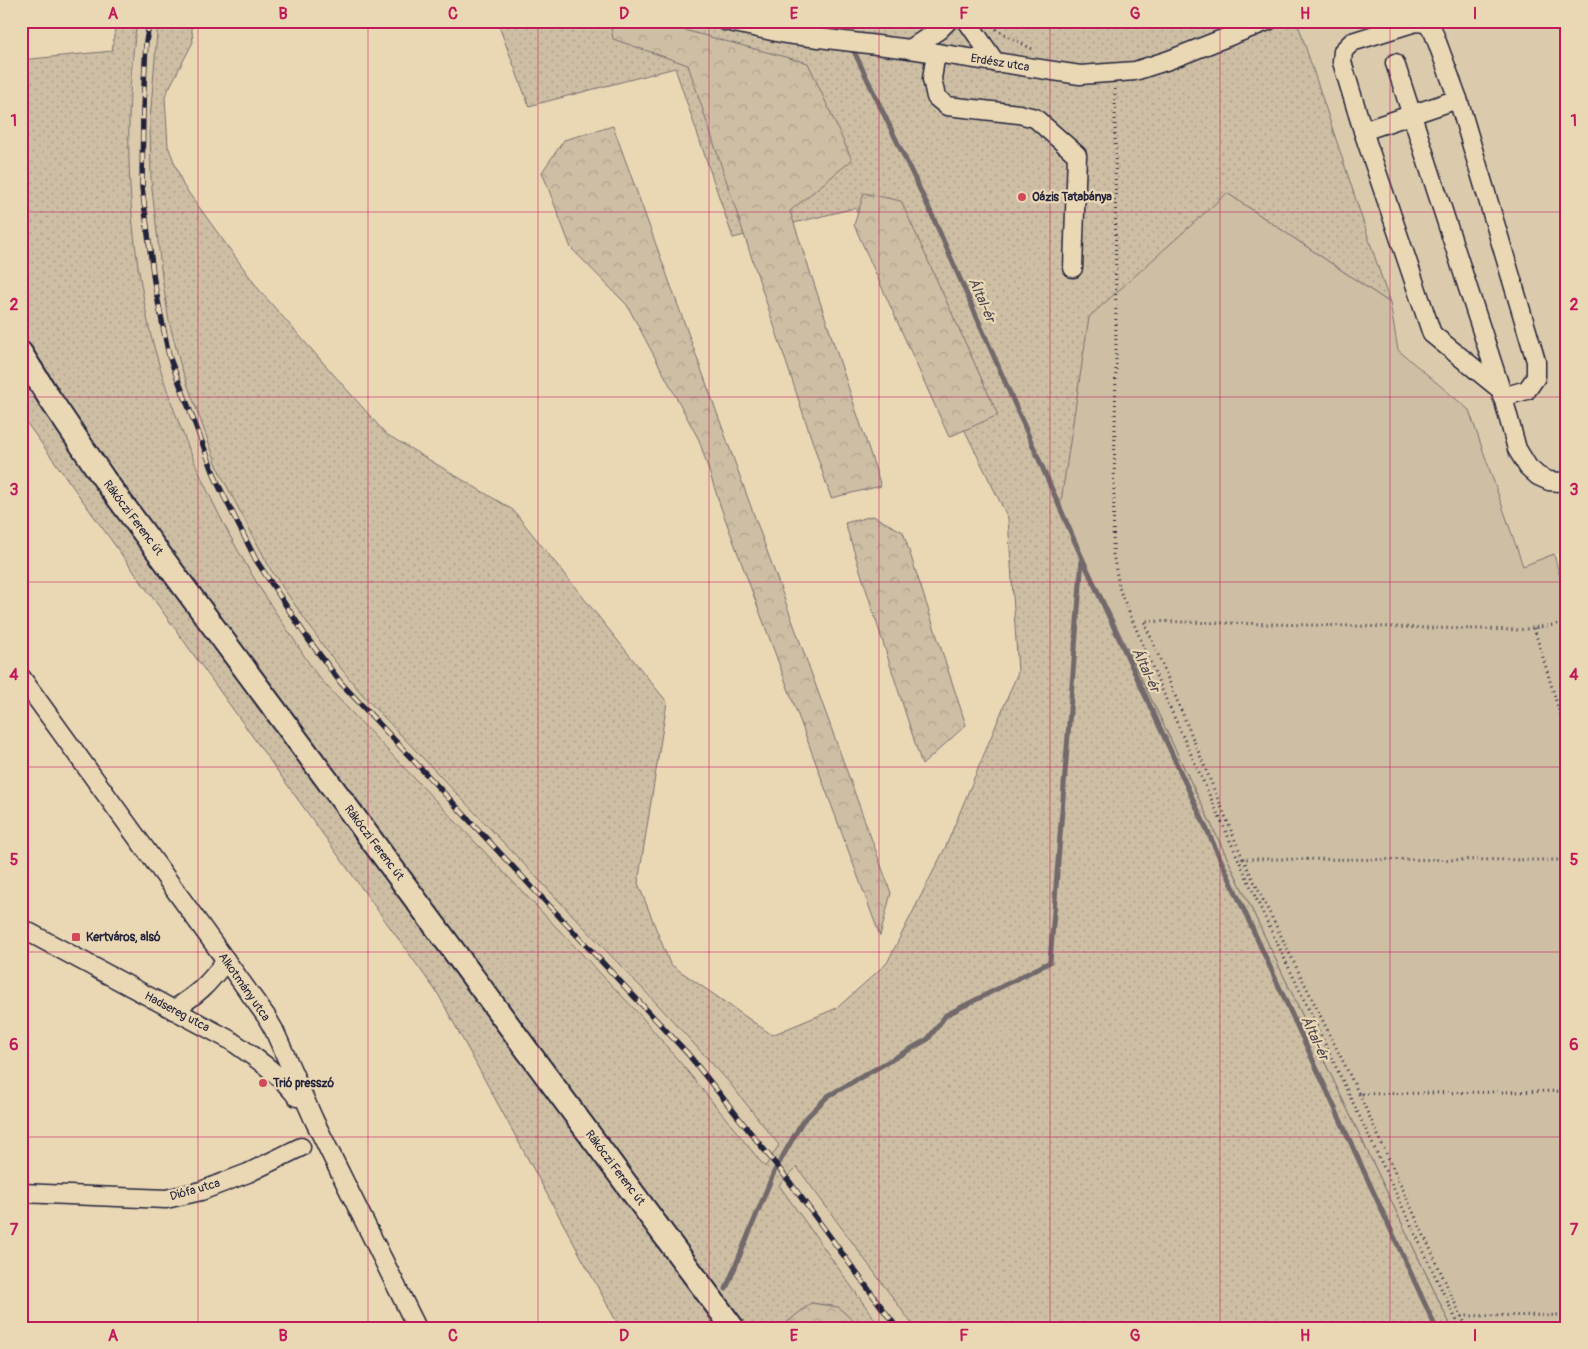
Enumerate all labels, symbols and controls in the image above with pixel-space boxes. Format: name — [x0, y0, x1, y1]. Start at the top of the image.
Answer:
text: A — [108, 4, 119, 24]
text: B — [278, 4, 288, 24]
text: C — [448, 4, 458, 24]
text: D — [619, 4, 629, 24]
text: E — [790, 4, 799, 24]
text: F — [959, 4, 969, 24]
text: G — [1130, 4, 1141, 24]
text: H — [1300, 4, 1310, 24]
text: I — [1473, 4, 1477, 24]
street label: Erdész utca — [970, 51, 1031, 75]
text: 1 — [11, 111, 17, 131]
text: 1 — [1571, 111, 1577, 131]
place label: Oázis Tatabánya — [1032, 190, 1112, 205]
marker: Oázis Tatabánya — [1016, 191, 1028, 203]
water label: Által-ér — [965, 275, 1000, 327]
text: 2 — [10, 295, 19, 315]
text: 2 — [1570, 295, 1579, 315]
street label: Rákóczi Ferenc út — [100, 477, 166, 559]
text: 3 — [10, 480, 19, 500]
text: 3 — [1570, 480, 1579, 500]
water label: Által-ér — [1128, 645, 1164, 697]
text: 4 — [9, 665, 19, 685]
text: 4 — [1569, 665, 1579, 685]
street label: Rákóczi Ferenc út — [341, 802, 407, 884]
text: 5 — [10, 850, 19, 870]
text: 5 — [1570, 850, 1579, 870]
place label: Kertváros, alsó — [86, 930, 161, 945]
marker: Kertváros, alsó — [70, 931, 82, 943]
street label: Alkotmány utca — [215, 950, 273, 1024]
street label: Hadsereg utca — [142, 989, 212, 1036]
water label: Által-ér — [1297, 1013, 1333, 1065]
text: 6 — [9, 1035, 19, 1055]
text: 6 — [1569, 1035, 1579, 1055]
place label: Trió presszó — [272, 1076, 334, 1091]
marker: Trió presszó — [257, 1077, 269, 1089]
street label: Rákóczi Ferenc út — [582, 1127, 648, 1209]
street label: Diófa utca — [168, 1176, 222, 1204]
text: 7 — [10, 1220, 19, 1240]
text: 7 — [1570, 1220, 1579, 1240]
text: A — [108, 1326, 119, 1346]
text: B — [278, 1326, 288, 1346]
text: C — [448, 1326, 458, 1346]
text: D — [619, 1326, 629, 1346]
text: E — [790, 1326, 799, 1346]
text: F — [959, 1326, 969, 1346]
text: G — [1130, 1326, 1141, 1346]
text: H — [1300, 1326, 1310, 1346]
text: I — [1473, 1326, 1477, 1346]

